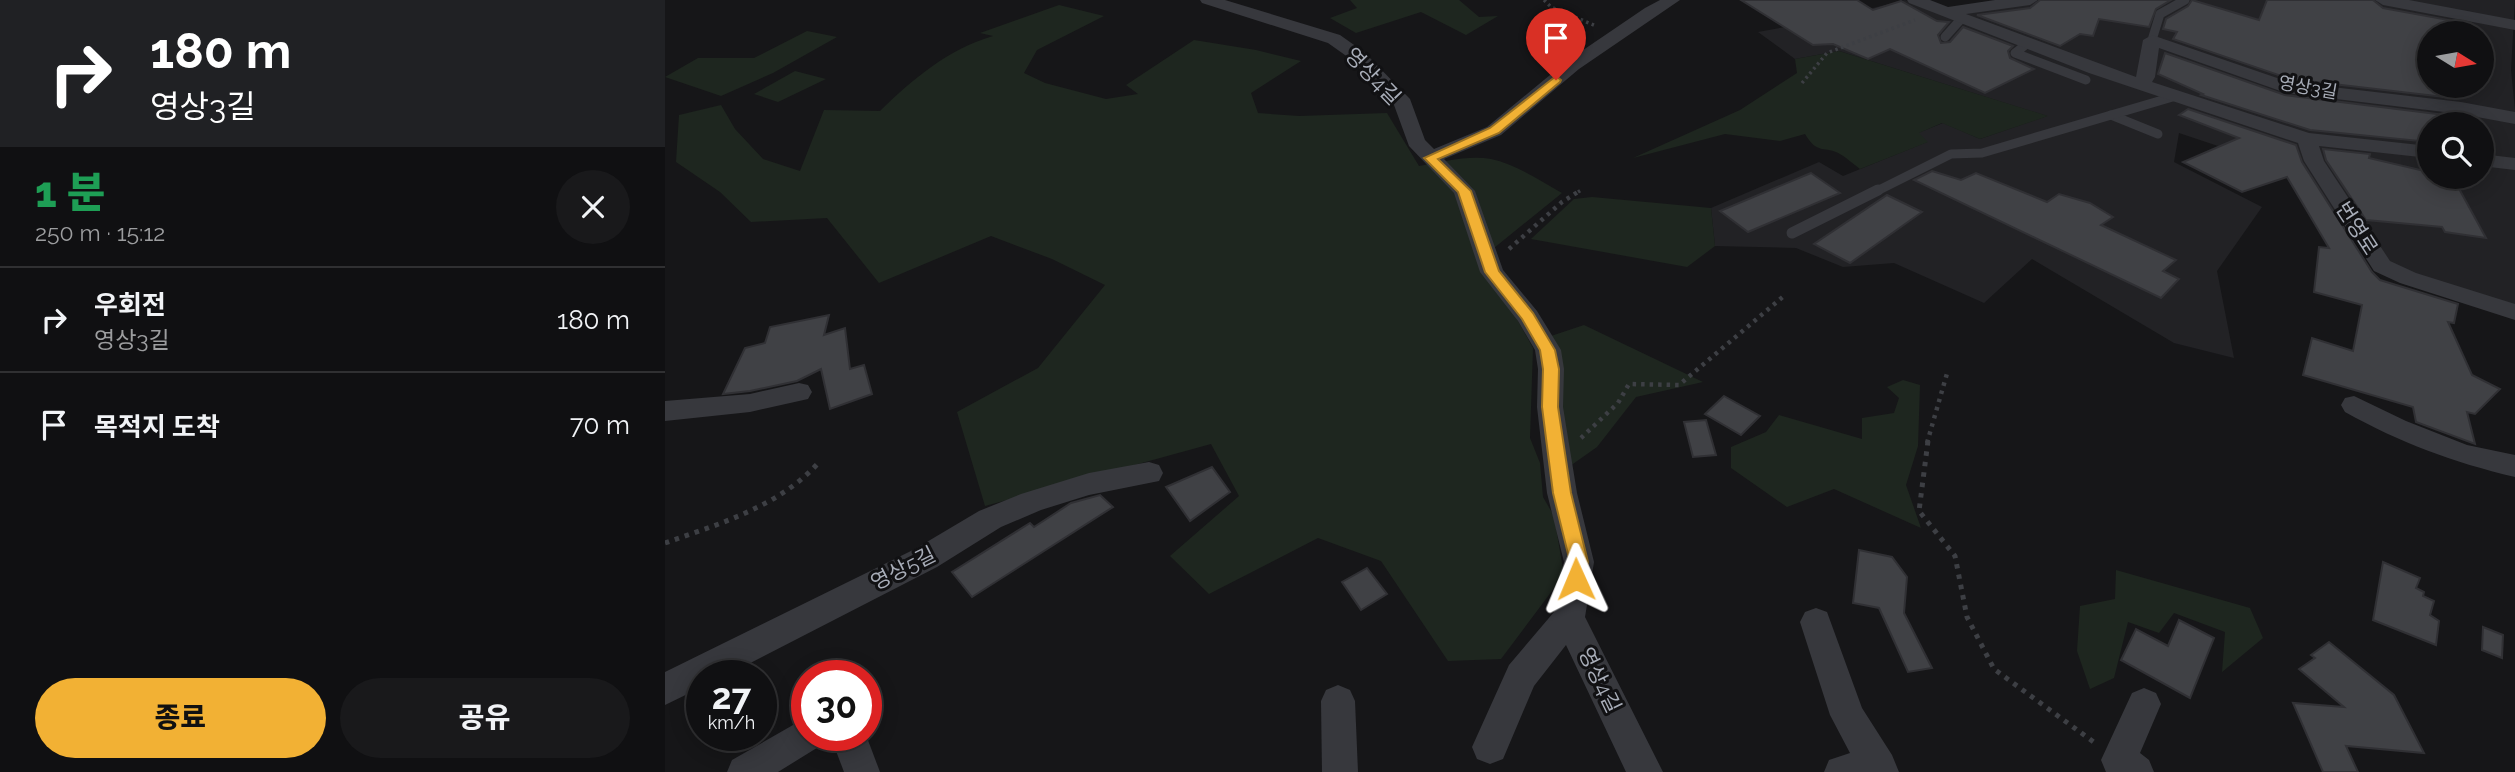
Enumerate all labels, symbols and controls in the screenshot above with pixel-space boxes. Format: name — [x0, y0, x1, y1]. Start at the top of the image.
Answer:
pin — [1526, 8, 1586, 80]
icon: arrive — [1537, 19, 1575, 57]
north arrow — [2417, 21, 2494, 98]
map controls — [2417, 21, 2494, 189]
text: 180 m — [150, 22, 291, 79]
icon: right — [35, 28, 126, 119]
street label: 영상4길 — [1340, 42, 1406, 110]
street label: 영상3길 — [2277, 72, 2339, 102]
text: 영상3길 — [150, 88, 255, 125]
button: search — [2417, 112, 2494, 189]
text: 1 분 — [35, 168, 105, 217]
button: close — [556, 170, 630, 244]
street label: 번영로 — [2331, 197, 2383, 259]
text: 250 m · 15:12 — [35, 219, 165, 246]
text: 우회전 — [94, 290, 166, 320]
icon: right — [35, 301, 73, 339]
text: 180 m — [557, 305, 630, 335]
text: 영상3길 — [94, 326, 170, 353]
icon: arrive — [35, 406, 73, 444]
text: 70 m — [570, 410, 630, 440]
text: 목적지 도착 — [94, 412, 220, 442]
street label: 영상5길 — [866, 541, 940, 595]
position arrow — [1539, 542, 1613, 616]
street label: 영상4길 — [1574, 643, 1626, 717]
speed limit sign: 30 — [791, 660, 882, 751]
text: 27 — [712, 676, 751, 717]
button: 종료 — [35, 678, 326, 758]
button: 공유 — [340, 678, 630, 758]
text: km/h — [708, 712, 755, 733]

